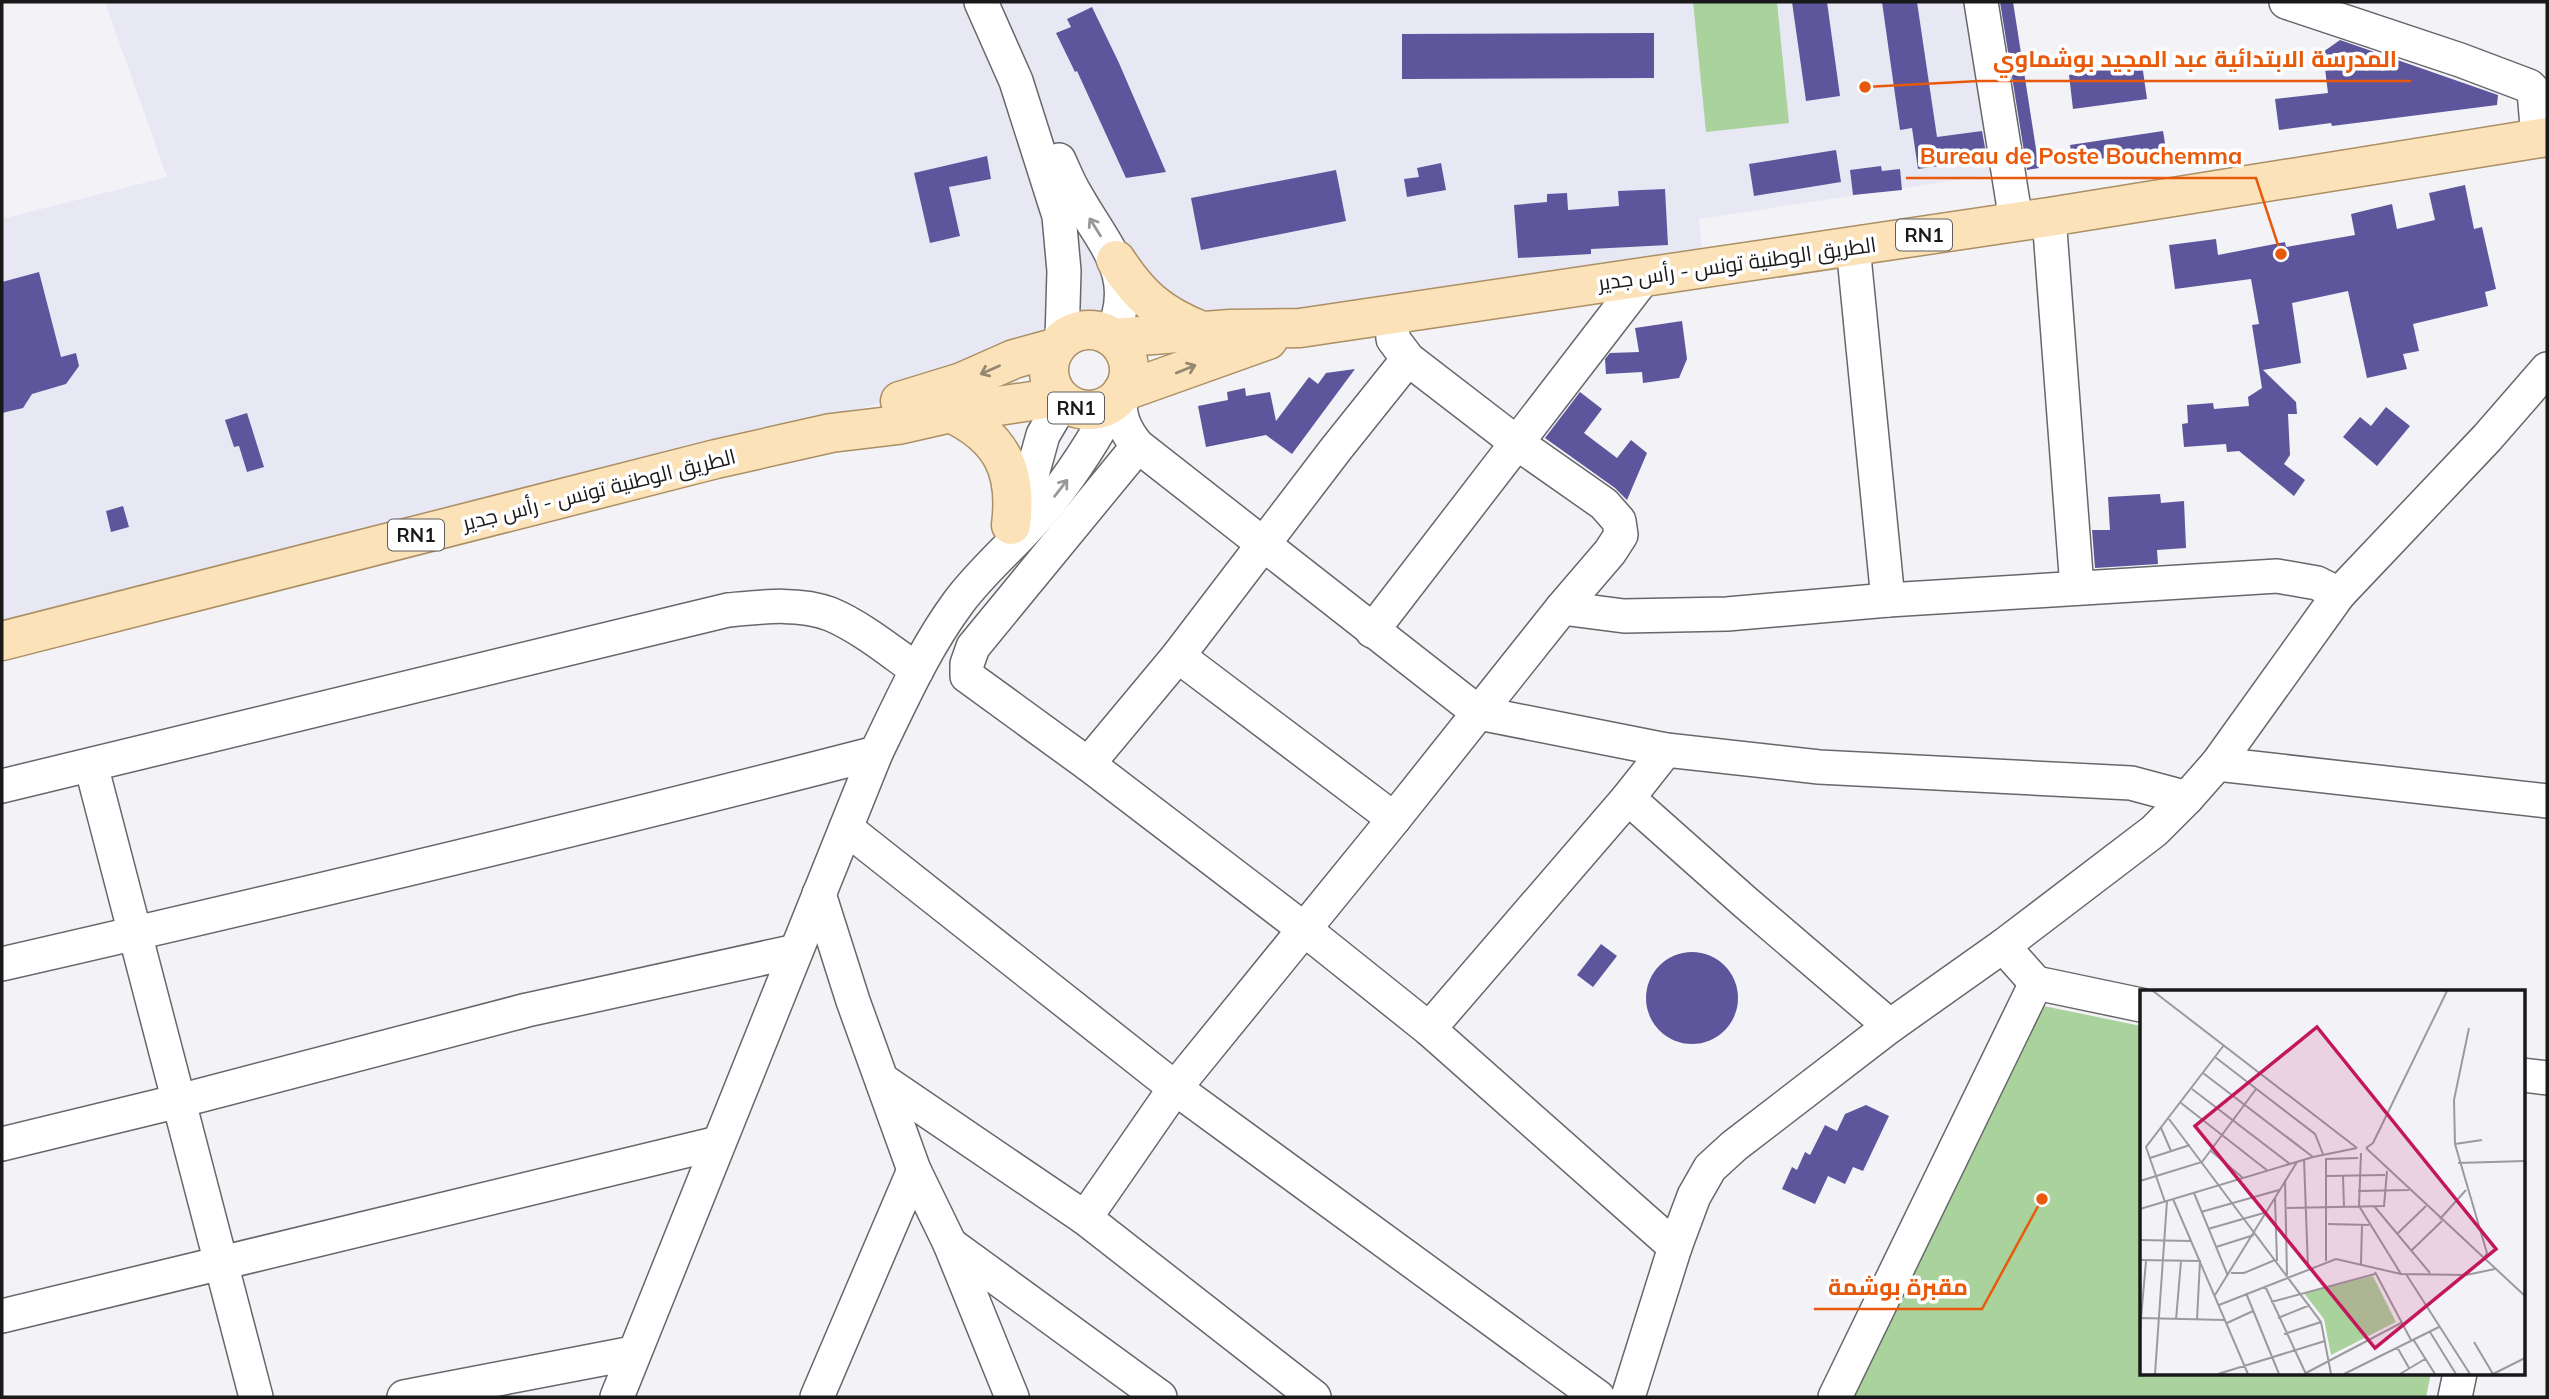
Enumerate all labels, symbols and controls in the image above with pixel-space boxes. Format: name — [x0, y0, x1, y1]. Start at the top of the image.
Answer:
callout: المدرسة الابتدائية عبد المجيد بوشماوي — [1979, 37, 2411, 81]
text: المدرسة الابتدائية عبد المجيد بوشماوي — [1993, 44, 2397, 78]
callout: Bureau de Poste Bouchemma — [1906, 134, 2256, 178]
text: Bureau de Poste Bouchemma — [1920, 141, 2242, 170]
one-way arrow — [1088, 217, 1102, 237]
road number: RN1 — [1896, 219, 1952, 250]
street label: الطريق الوطنية تونس - رأس جدير — [1595, 231, 1878, 297]
one-way arrow — [1175, 362, 1197, 375]
one-way arrow — [979, 364, 1001, 377]
road number: RN1 — [1048, 392, 1104, 424]
street label: الطريق الوطنية تونس - رأس جدير — [459, 442, 738, 537]
one-way arrow — [1053, 479, 1068, 497]
road number: RN1 — [388, 520, 444, 550]
inset map — [2140, 990, 2524, 1374]
callout: مقبرة بوشمة — [1814, 1265, 1982, 1309]
text: مقبرة بوشمة — [1828, 1272, 1968, 1301]

